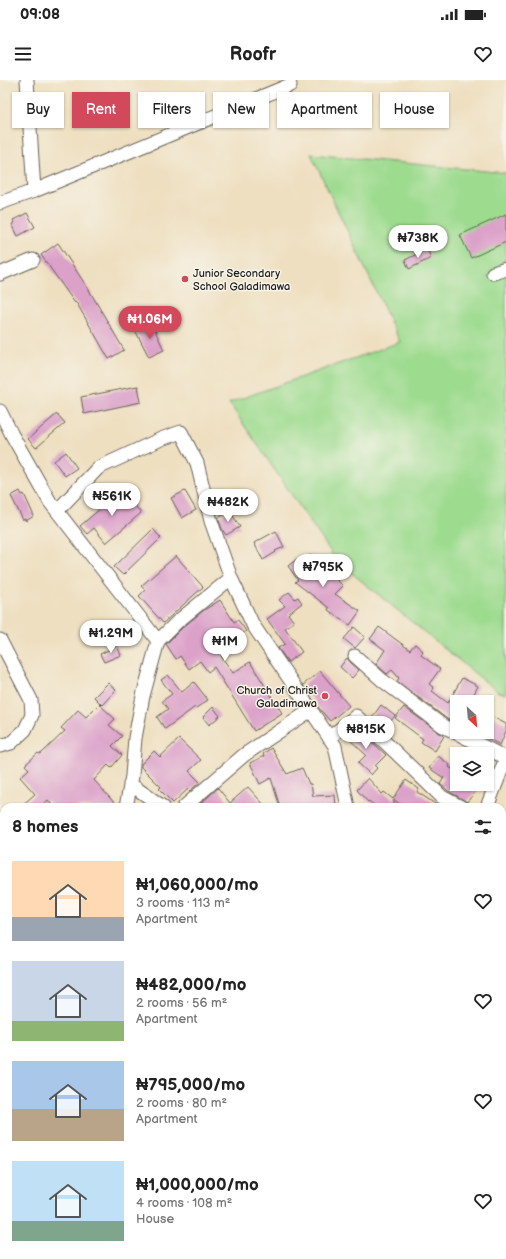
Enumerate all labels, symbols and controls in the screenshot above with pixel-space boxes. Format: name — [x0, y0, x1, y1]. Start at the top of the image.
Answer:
text: 09:08 — [20, 5, 60, 24]
icon: menu — [12, 43, 34, 65]
icon: heart — [472, 43, 494, 65]
text: Roofr — [230, 44, 276, 65]
chip: Buy — [12, 92, 64, 128]
chip: Rent — [72, 92, 130, 128]
chip: Filters — [138, 92, 205, 128]
chip: New — [213, 92, 269, 128]
chip: Apartment — [277, 92, 372, 128]
chip: House — [380, 92, 449, 128]
pin: ₦738K — [390, 225, 446, 259]
text: ₦738K — [398, 230, 438, 246]
place label: Junior Secondary School Galadimawa — [193, 267, 290, 293]
marker: Junior Secondary School Galadimawa — [180, 274, 190, 284]
pin: ₦1.06M — [117, 306, 183, 340]
text: ₦1.06M — [128, 311, 172, 327]
pin: ₦561K — [84, 483, 140, 517]
text: ₦561K — [92, 488, 132, 504]
pin: ₦482K — [200, 489, 256, 523]
text: ₦482K — [207, 494, 249, 510]
pin: ₦795K — [295, 554, 351, 588]
text: ₦795K — [303, 559, 343, 575]
pin: ₦1.29M — [78, 620, 144, 654]
text: ₦1.29M — [89, 625, 133, 641]
pin: ₦1M — [206, 628, 244, 662]
text: ₦1M — [212, 633, 238, 649]
place label: Church of Christ Galadimawa — [237, 684, 318, 710]
marker: Church of Christ Galadimawa — [320, 691, 330, 701]
north arrow — [450, 695, 494, 739]
map controls — [450, 695, 494, 791]
pin: ₦815K — [338, 716, 394, 750]
text: ₦815K — [346, 721, 386, 737]
button: layers — [450, 747, 494, 791]
icon: filters — [472, 816, 494, 838]
text: 8 homes — [12, 817, 78, 837]
text: ₦1,060,000/mo — [136, 875, 258, 895]
icon: home — [44, 877, 92, 925]
icon: heart — [472, 890, 494, 912]
text: 3 rooms · 113 m² — [136, 895, 230, 911]
text: Apartment — [136, 911, 197, 927]
text: ₦482,000/mo — [136, 975, 246, 995]
icon: home — [44, 977, 92, 1025]
icon: heart — [472, 990, 494, 1012]
text: 2 rooms · 56 m² — [136, 995, 227, 1011]
text: Apartment — [136, 1011, 197, 1027]
text: ₦795,000/mo — [136, 1075, 245, 1095]
icon: home — [44, 1077, 92, 1125]
icon: heart — [472, 1090, 494, 1112]
text: 2 rooms · 80 m² — [136, 1095, 227, 1111]
text: Apartment — [136, 1111, 197, 1127]
text: ₦1,000,000/mo — [136, 1175, 259, 1195]
icon: home — [44, 1177, 92, 1225]
icon: heart — [472, 1190, 494, 1212]
text: 4 rooms · 108 m² — [136, 1195, 232, 1211]
text: House — [136, 1211, 174, 1227]

